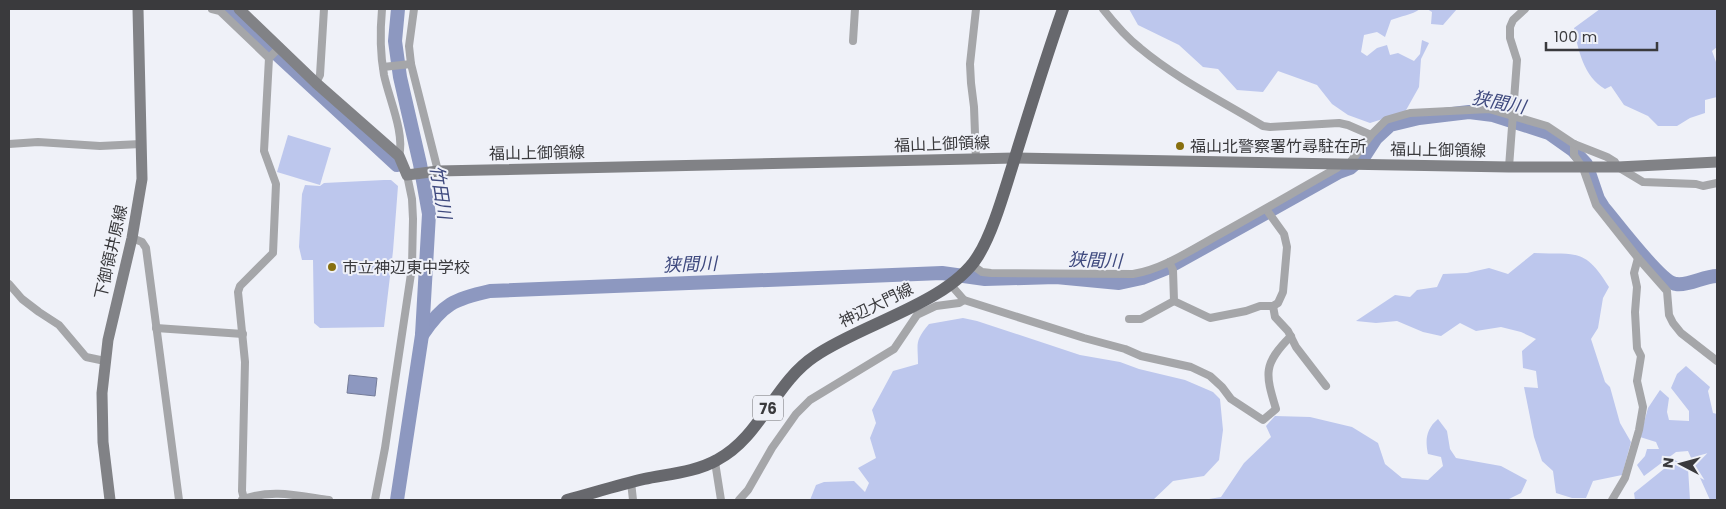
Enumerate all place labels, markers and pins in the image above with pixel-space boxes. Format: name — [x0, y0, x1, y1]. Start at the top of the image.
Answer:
place label: 福山北警察署竹尋駐在所 — [1190, 135, 1366, 158]
marker: 福山北警察署竹尋駐在所 — [1174, 140, 1186, 152]
place label: 市立神辺東中学校 — [342, 256, 470, 279]
marker: 市立神辺東中学校 — [326, 261, 338, 273]

